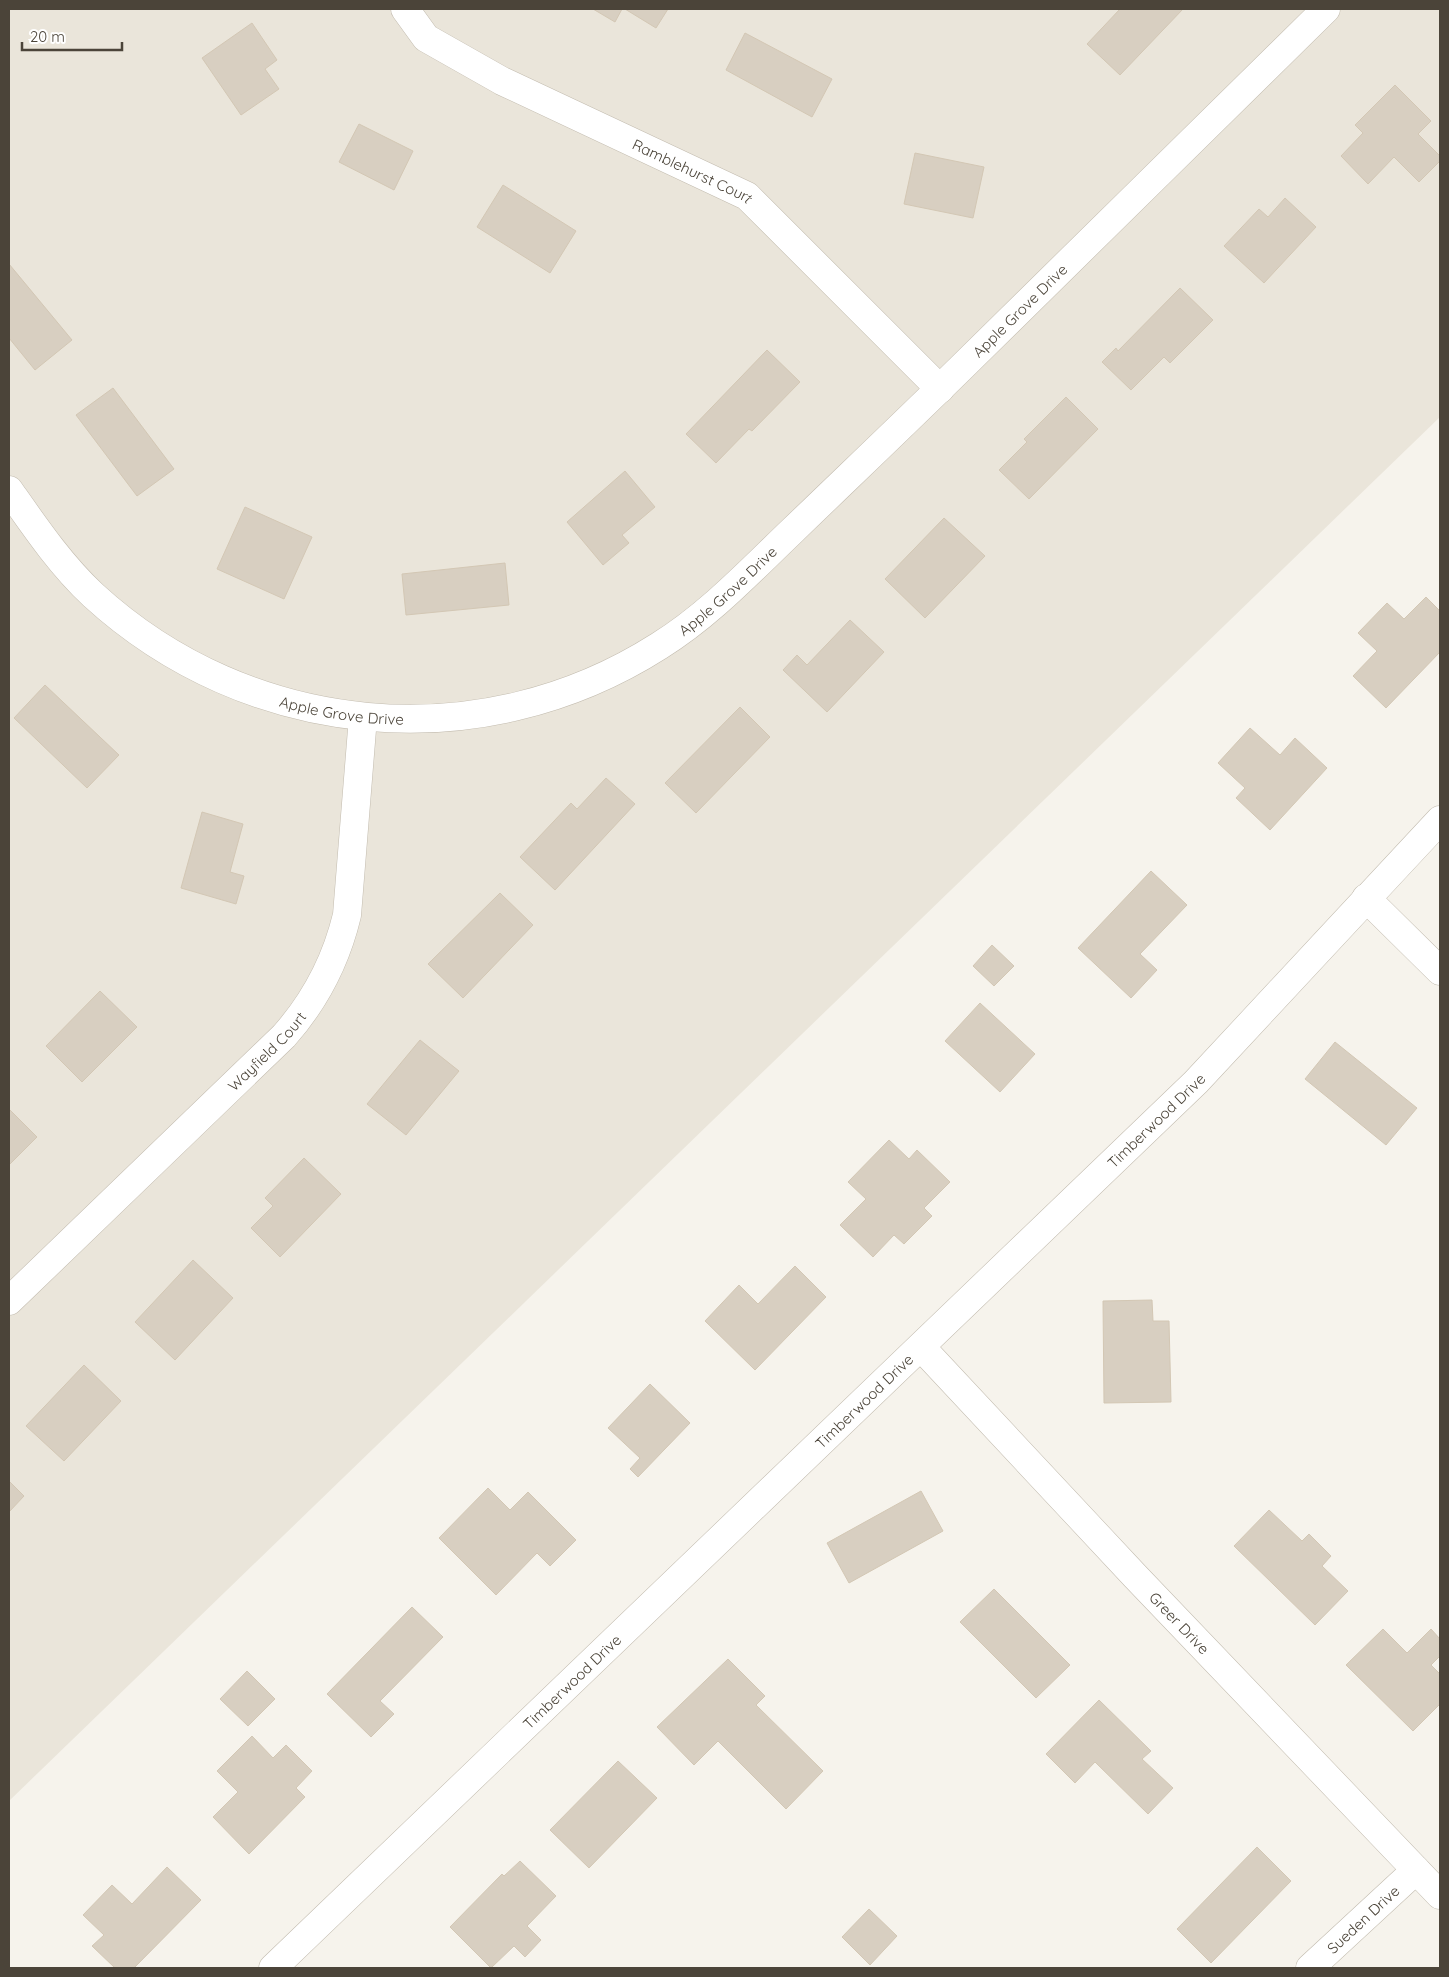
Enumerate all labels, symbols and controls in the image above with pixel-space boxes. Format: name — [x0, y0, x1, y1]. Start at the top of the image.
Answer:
scale bar — [22, 20, 122, 52]
text: 20 m — [30, 27, 65, 46]
street label: Ramblehurst Court — [629, 134, 758, 207]
street label: Apple Grove Drive — [968, 260, 1071, 361]
street label: Apple Grove Drive — [675, 542, 780, 639]
street label: Apple Grove Drive — [278, 691, 404, 728]
street label: Wayfield Court — [224, 1008, 310, 1095]
street label: Timberwood Drive — [1103, 1069, 1209, 1172]
street label: Timberwood Drive — [811, 1349, 917, 1452]
street label: Greer Drive — [1145, 1588, 1214, 1658]
street label: Timberwood Drive — [519, 1630, 625, 1733]
street label: Sueden Drive — [1323, 1881, 1403, 1957]

